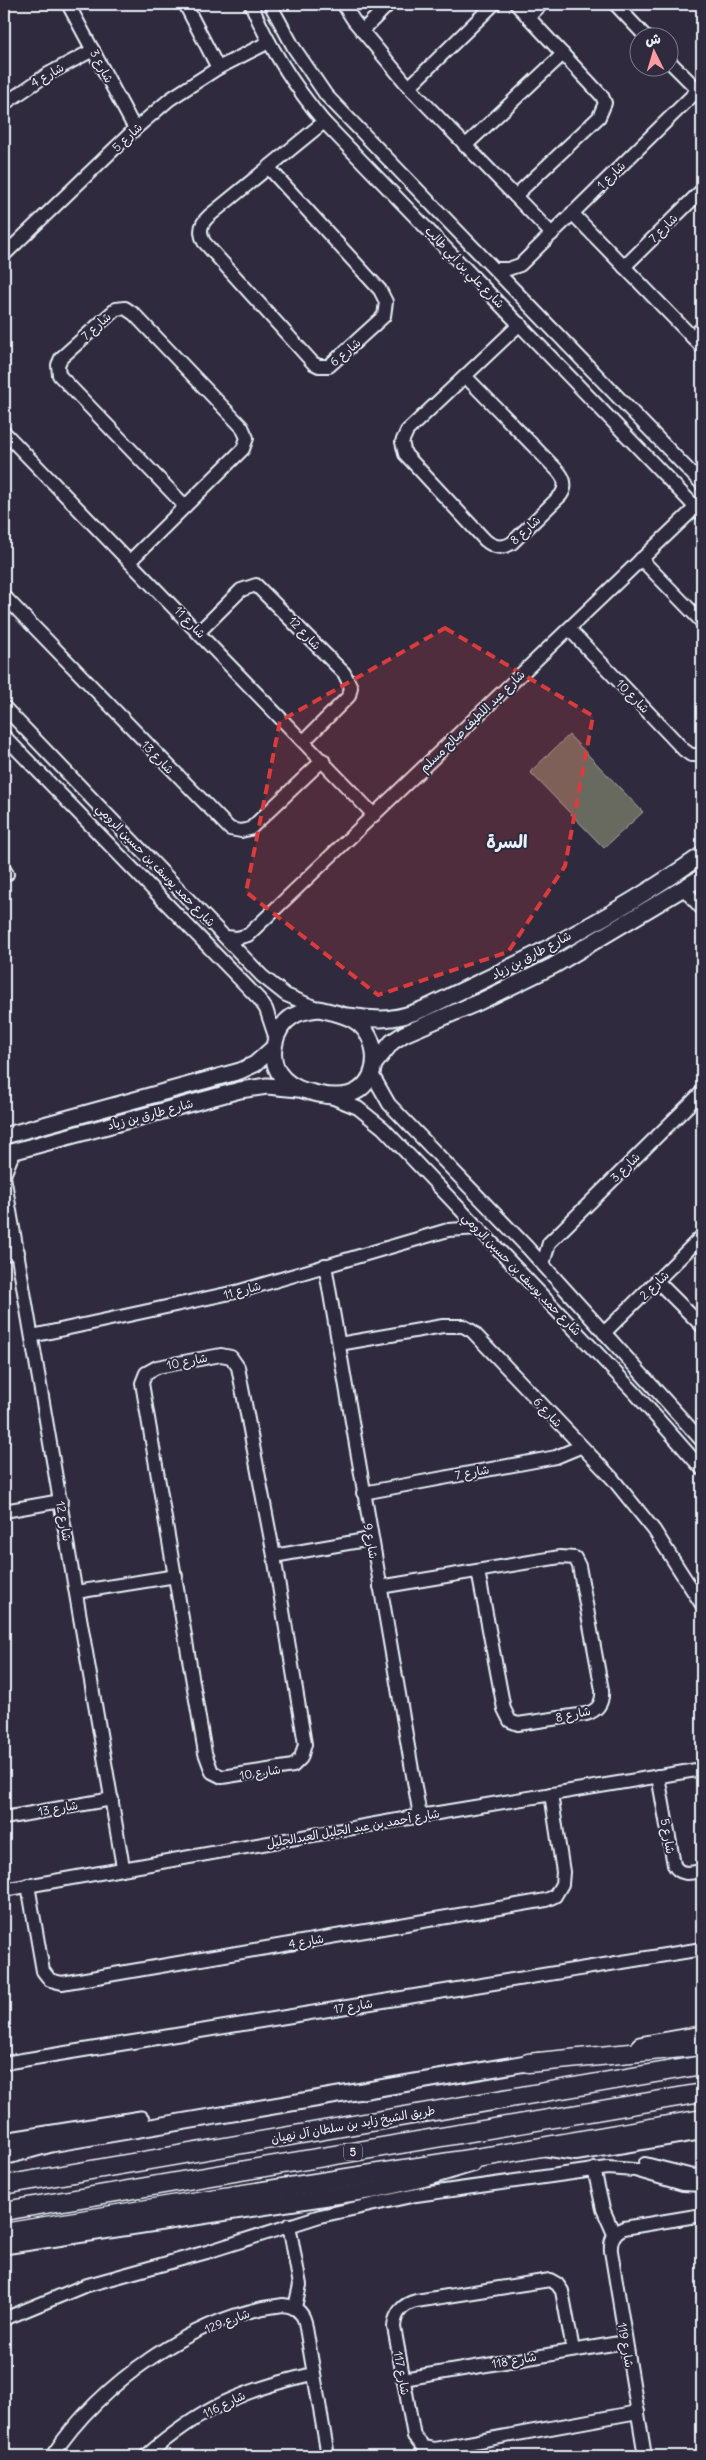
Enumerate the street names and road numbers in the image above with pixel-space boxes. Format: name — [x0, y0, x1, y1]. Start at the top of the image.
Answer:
street label: شارع 3 — [85, 47, 117, 86]
street label: شارع 4 — [28, 60, 67, 92]
street label: شارع 5 — [109, 119, 147, 156]
street label: شارع 1 — [594, 158, 630, 194]
street label: شارع 7 — [645, 210, 682, 247]
street label: شارع علي بن أبي طالب — [419, 223, 508, 314]
street label: شارع 7 — [78, 309, 115, 345]
street label: شارع 6 — [326, 335, 365, 371]
street label: شارع 8 — [507, 512, 545, 549]
street label: شارع 11 — [170, 603, 209, 642]
street label: شارع 12 — [284, 613, 324, 654]
street label: شارع عبد اللطيف صالح مسلم — [416, 667, 529, 777]
street label: شارع 10 — [612, 676, 653, 718]
street label: شارع 13 — [137, 737, 177, 778]
street label: شارع حمد يوسف بن حسين الرومي — [90, 800, 219, 932]
street label: شارع طارق بن زياد — [488, 928, 575, 984]
street label: شارع طارق بن زياد — [105, 1095, 195, 1135]
street label: شارع 3 — [607, 1149, 644, 1186]
street label: شارع حمد يوسف بن حسين الرومي — [456, 1209, 585, 1341]
street label: شارع 2 — [636, 1267, 673, 1304]
street label: شارع 11 — [222, 1278, 263, 1304]
street label: شارع 10 — [165, 1350, 209, 1374]
street label: شارع 6 — [529, 1394, 566, 1432]
street label: شارع 7 — [454, 1461, 491, 1485]
street label: شارع 12 — [51, 1500, 75, 1542]
street label: شارع 9 — [359, 1522, 381, 1560]
street label: شارع 8 — [554, 1703, 592, 1727]
street label: شارع 10 — [238, 1761, 282, 1785]
street label: شارع 13 — [37, 1797, 80, 1821]
street label: شارع أحمد بن عبد الجليل العبدالجليل — [265, 1805, 441, 1853]
street label: شارع 5 — [656, 1817, 678, 1855]
street label: شارع 4 — [287, 1931, 325, 1953]
street label: شارع 17 — [332, 1996, 374, 2018]
street label: طريق الشيخ زايد بن سلطان آل نهيان — [270, 2102, 437, 2148]
road number: 5 — [344, 2144, 362, 2160]
street label: شارع 129 — [202, 2306, 252, 2338]
street label: شارع 119 — [613, 2321, 637, 2369]
street label: شارع 118 — [490, 2349, 538, 2373]
street label: شارع 117 — [389, 2350, 413, 2396]
street label: شارع 116 — [200, 2387, 249, 2422]

